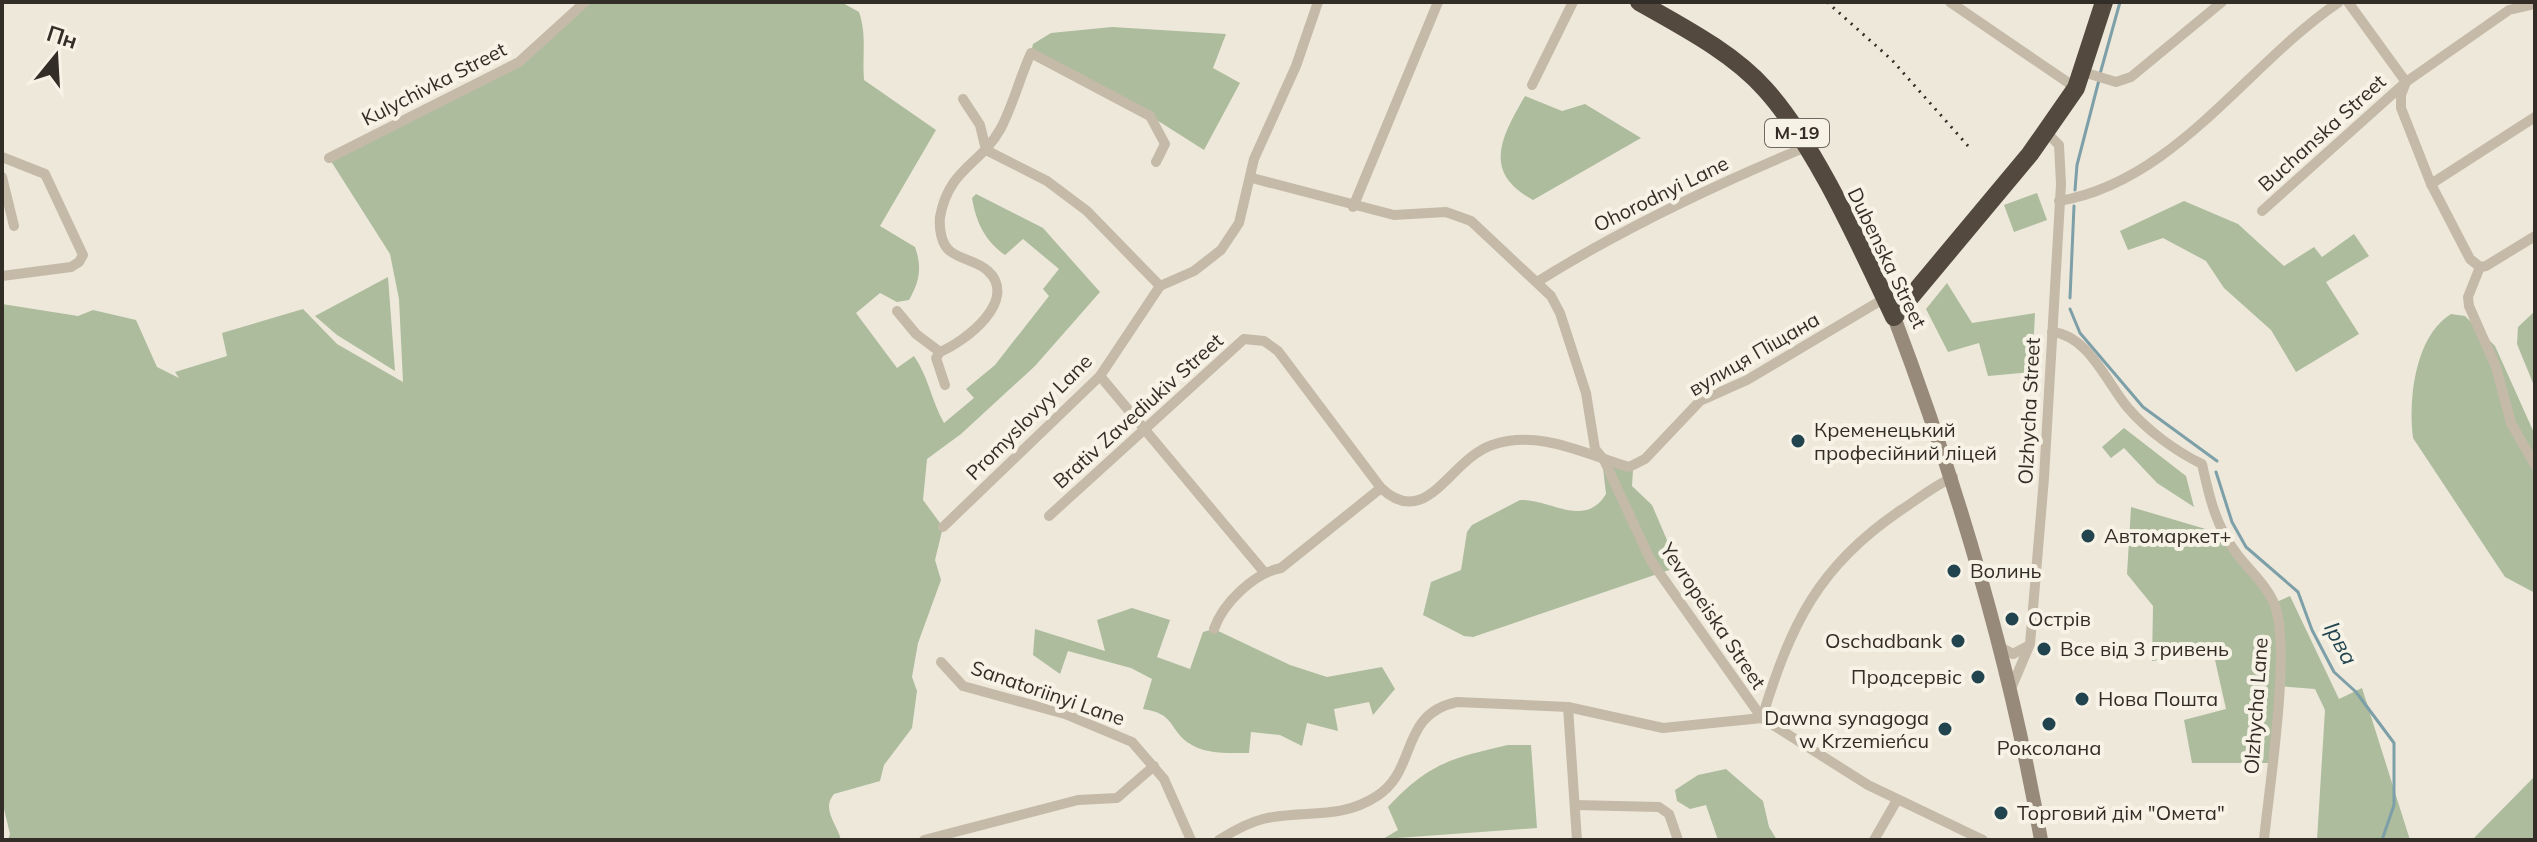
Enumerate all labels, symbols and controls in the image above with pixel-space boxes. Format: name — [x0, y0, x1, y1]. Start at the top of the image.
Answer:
north arrow — [16, 16, 96, 96]
text: Пн — [43, 19, 81, 55]
street label: Kulychivka Street — [357, 36, 510, 131]
street label: Buchanska Street — [2253, 69, 2391, 196]
road number: М-19 — [1765, 119, 1829, 147]
street label: Ohorodnyi Lane — [1589, 150, 1732, 237]
street label: Dubenska Street — [1843, 183, 1932, 332]
street label: вулиця Піщана — [1684, 306, 1824, 401]
street label: Brativ Zavediukiv Street — [1048, 328, 1228, 493]
street label: Olzhycha Street — [2012, 337, 2045, 485]
street label: Promyslovyy Lane — [960, 348, 1097, 485]
place label: Кременецький професійний ліцей — [1814, 417, 1997, 465]
marker: Кременецький професійний ліцей — [1789, 432, 1807, 450]
place label: Автомаркет+ — [2104, 523, 2232, 548]
marker: Автомаркет+ — [2079, 527, 2097, 545]
street label: Yevropeiska Street — [1655, 537, 1772, 694]
place label: Волинь — [1970, 558, 2042, 583]
marker: Волинь — [1945, 562, 1963, 580]
place label: Острів — [2028, 606, 2091, 631]
marker: Острів — [2003, 610, 2021, 628]
water label: Ірва — [2318, 617, 2364, 669]
place label: Oschadbank — [1825, 628, 1943, 653]
marker: Oschadbank — [1949, 632, 1967, 650]
place label: Все від 3 гривень — [2060, 636, 2229, 661]
street label: Olzhycha Lane — [2238, 637, 2273, 775]
marker: Все від 3 гривень — [2035, 640, 2053, 658]
street label: Sanatoriinyi Lane — [968, 655, 1128, 731]
place label: Продсервіс — [1851, 664, 1962, 689]
marker: Продсервіс — [1969, 668, 1987, 686]
place label: Нова Пошта — [2098, 686, 2218, 711]
marker: Нова Пошта — [2073, 690, 2091, 708]
place label: Dawna synagoga w Krzemieńcu — [1764, 705, 1929, 753]
marker: Роксолана — [2040, 715, 2058, 733]
marker: Dawna synagoga w Krzemieńcu — [1936, 720, 1954, 738]
place label: Роксолана — [1997, 735, 2101, 760]
place label: Торговий дім "Омета" — [2017, 800, 2225, 825]
marker: Торговий дім "Омета" — [1992, 804, 2010, 822]

